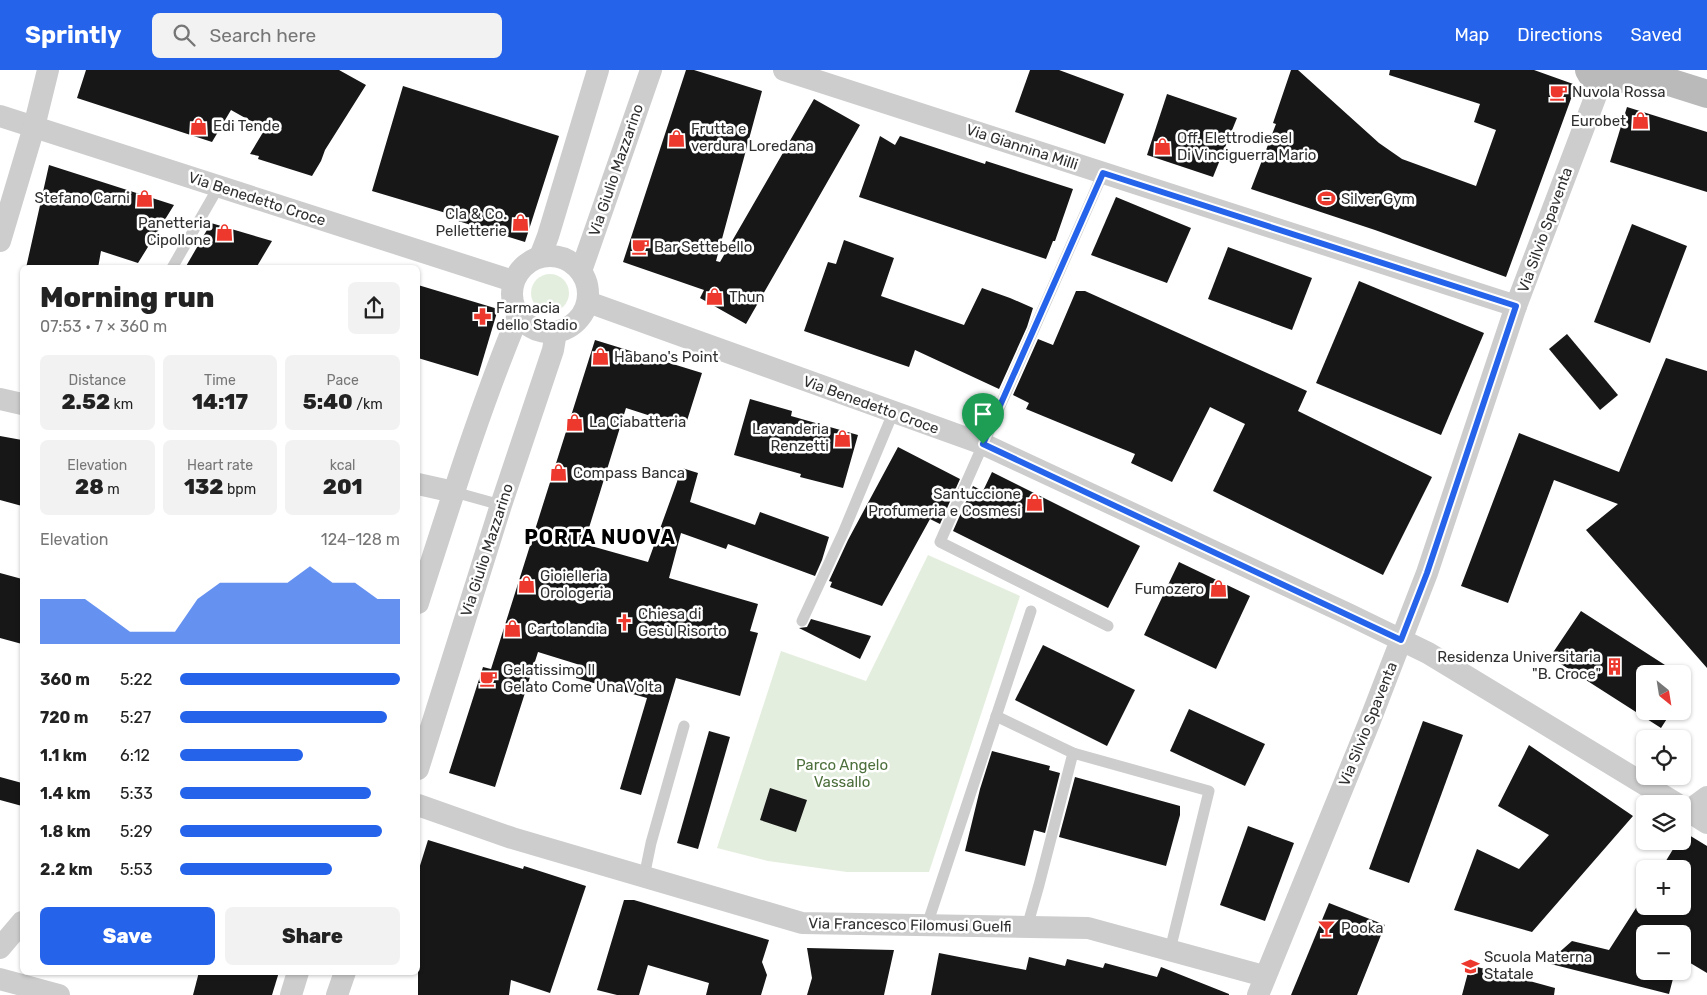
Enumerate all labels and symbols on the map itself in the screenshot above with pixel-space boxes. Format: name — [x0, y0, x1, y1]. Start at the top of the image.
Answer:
cafe icon: Nuvola Rossa — [1548, 82, 1568, 102]
place label: Nuvola Rossa — [1572, 83, 1666, 101]
street label: Via Giulio Mazzarino — [585, 102, 647, 238]
shop icon: Eurobet — [1630, 111, 1650, 131]
place label: Eurobet — [1571, 112, 1626, 130]
shop icon: Edi Tende — [189, 116, 209, 136]
place label: Edi Tende — [213, 117, 280, 135]
place label: Frutta e verdura Loredana — [691, 120, 814, 155]
street label: Via Giannina Milli — [964, 120, 1080, 174]
shop icon: Frutta e verdura Loredana — [667, 128, 687, 148]
place label: Off. Elettrodiesel Di Vinciguerra Mario — [1177, 129, 1316, 164]
shop icon: Off. Elettrodiesel Di Vinciguerra Mario — [1153, 137, 1173, 157]
street label: Via Silvio Spaventa — [1514, 165, 1576, 295]
street label: Via Benedetto Croce — [186, 168, 328, 230]
shop icon: Stefano Carni — [134, 188, 154, 208]
place label: Stefano Carni — [34, 189, 130, 207]
sports icon: Silver Gym — [1317, 189, 1337, 209]
place label: Silver Gym — [1341, 190, 1415, 208]
place label: Cla & Co. Pelletterie — [436, 205, 507, 240]
shop icon: Cla & Co. Pelletterie — [511, 213, 531, 233]
place label: Panetteria Cipollone — [138, 214, 211, 249]
shop icon: Panetteria Cipollone — [215, 222, 235, 242]
cafe icon: Bar Settebello — [630, 237, 650, 257]
place label: Bar Settebello — [654, 238, 752, 256]
shop icon: Thun — [705, 287, 725, 307]
place label: Thun — [729, 288, 765, 306]
place label: Farmacia dello Stadio — [496, 299, 578, 334]
pharmacy icon: Farmacia dello Stadio — [472, 307, 492, 327]
shop icon: Habano's Point — [590, 347, 610, 367]
place label: Habano's Point — [614, 348, 718, 366]
street label: Via Benedetto Croce — [801, 372, 941, 438]
pin — [962, 393, 1004, 444]
shop icon: La Ciabatteria — [565, 412, 585, 432]
place label: La Ciabatteria — [589, 413, 686, 431]
place label: Lavanderia Renzetti — [752, 420, 829, 455]
shop icon: Lavanderia Renzetti — [833, 428, 853, 448]
shop icon: Compass Banca — [549, 463, 569, 483]
place label: Compass Banca — [573, 464, 685, 482]
street label: Via Giulio Mazzarino — [457, 481, 517, 619]
place label: Santuccione Profumeria e Cosmesi — [868, 485, 1021, 520]
shop icon: Santuccione Profumeria e Cosmesi — [1025, 493, 1045, 513]
district label: PORTA NUOVA — [524, 525, 676, 549]
place label: Gioielleria Orologeria — [540, 567, 612, 602]
shop icon: Gioielleria Orologeria — [516, 575, 536, 595]
shop icon: Fumozero — [1208, 579, 1228, 599]
place label: Fumozero — [1134, 580, 1204, 598]
place label: Chiesa di Gesù Risorto — [638, 605, 727, 640]
church icon: Chiesa di Gesù Risorto — [614, 613, 634, 633]
shop icon: Cartolandia — [503, 619, 523, 639]
place label: Cartolandia — [527, 620, 607, 638]
place label: Residenza Universitaria "B. Croce" — [1437, 648, 1601, 683]
building icon: Residenza Universitaria "B. Croce" — [1605, 656, 1625, 676]
street label: Via Silvio Spaventa — [1335, 659, 1401, 789]
place label: Gelatissimo Il Gelato Come Una Volta — [503, 661, 662, 696]
north arrow — [1636, 665, 1691, 720]
cafe icon: Gelatissimo Il Gelato Come Una Volta — [479, 669, 499, 689]
park label: Parco Angelo Vassallo — [796, 756, 888, 791]
street label: Via Francesco Filomusi Guelfi — [808, 914, 1012, 936]
bar icon: Pooka — [1317, 918, 1337, 938]
place label: Pooka — [1341, 919, 1384, 937]
place label: Scuola Materna Statale — [1484, 948, 1592, 983]
school or university icon: Scuola Materna Statale — [1460, 956, 1480, 976]

